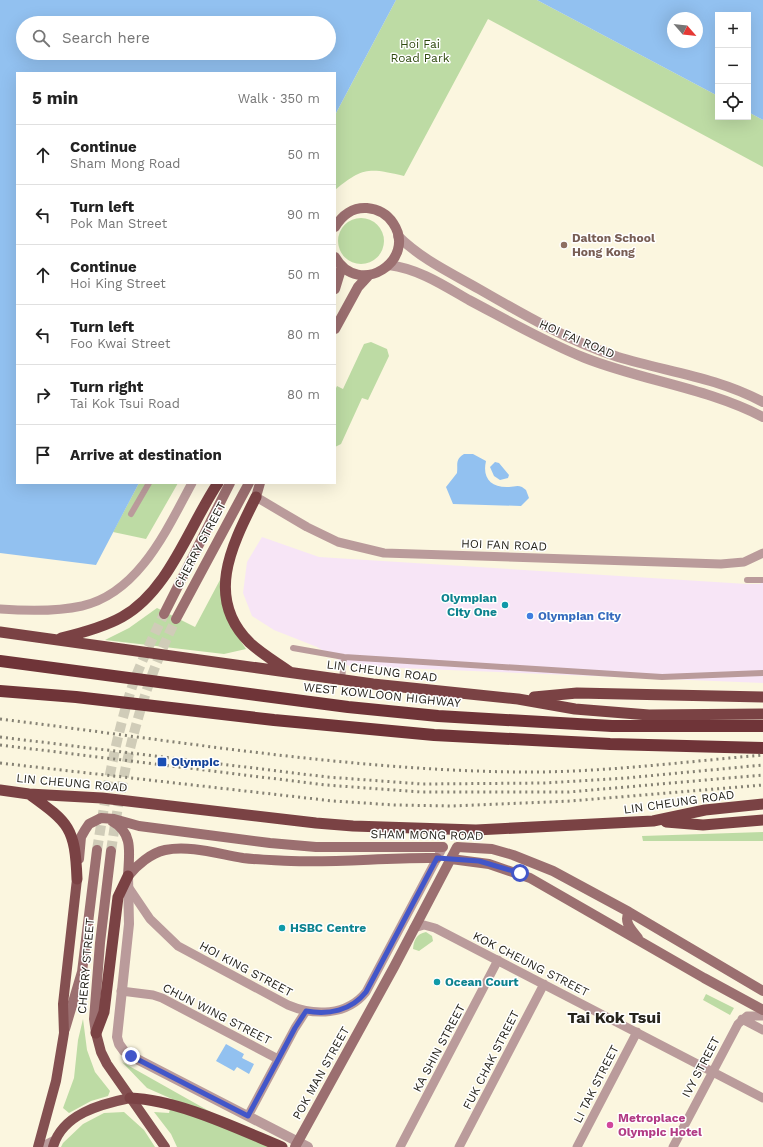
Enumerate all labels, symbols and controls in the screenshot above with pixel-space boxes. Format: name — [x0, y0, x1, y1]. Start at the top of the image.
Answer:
north arrow — [667, 12, 703, 48]
map controls — [715, 12, 751, 120]
button: + — [715, 12, 751, 48]
search box — [16, 16, 336, 60]
icon: search — [30, 27, 52, 49]
text: Search here — [62, 29, 150, 47]
park label: Hoi Fai Road Park — [390, 37, 450, 65]
button: − — [715, 48, 751, 84]
button: locate — [715, 84, 751, 120]
text: 5 min — [32, 88, 78, 108]
text: Walk · 350 m — [238, 91, 320, 106]
text: Continue — [70, 138, 137, 156]
icon: ahead — [32, 144, 54, 166]
text: 50 m — [288, 147, 320, 162]
text: Sham Mong Road — [70, 156, 181, 171]
text: Turn left — [70, 198, 134, 216]
icon: left — [32, 204, 54, 226]
text: 90 m — [287, 207, 320, 222]
text: Pok Man Street — [70, 216, 167, 231]
place label: Dalton School Hong Kong — [572, 231, 655, 259]
marker: Dalton School Hong Kong — [559, 240, 569, 250]
text: Continue — [70, 258, 137, 276]
icon: ahead — [32, 264, 54, 286]
text: 50 m — [288, 267, 320, 282]
text: Hoi King Street — [70, 276, 166, 291]
street label: HOI FAI ROAD — [537, 317, 617, 361]
text: Turn left — [70, 318, 134, 336]
icon: left — [32, 324, 54, 346]
text: 80 m — [287, 327, 320, 342]
text: Foo Kwai Street — [70, 336, 170, 351]
text: Turn right — [70, 378, 143, 396]
icon: right — [32, 384, 54, 406]
text: 80 m — [287, 387, 320, 402]
text: Tai Kok Tsui Road — [70, 396, 180, 411]
icon: arrive — [32, 444, 54, 466]
text: Arrive at destination — [70, 446, 222, 464]
street label: CHERRY STREET — [171, 499, 229, 591]
street label: HOI FAN ROAD — [461, 537, 547, 553]
place label: Olympian City One — [441, 591, 497, 619]
marker: Olympian City One — [500, 600, 510, 610]
place label: Olympian City — [538, 609, 621, 623]
marker: Olympian City — [525, 611, 535, 621]
street label: LIN CHEUNG ROAD — [326, 657, 438, 685]
street label: WEST KOWLOON HIGHWAY — [303, 680, 461, 710]
place label: Olympic — [171, 755, 220, 769]
marker: Olympic — [156, 756, 168, 768]
street label: LIN CHEUNG ROAD — [16, 771, 128, 795]
street label: LIN CHEUNG ROAD — [623, 787, 735, 817]
street label: SHAM MONG ROAD — [371, 827, 483, 843]
route start — [511, 864, 529, 882]
street label: CHERRY STREET — [75, 918, 97, 1014]
place label: HSBC Centre — [290, 921, 366, 935]
marker: HSBC Centre — [277, 923, 287, 933]
street label: KOK CHEUNG STREET — [471, 929, 591, 999]
street label: HOI KING STREET — [197, 939, 295, 999]
place label: Ocean Court — [445, 975, 519, 989]
marker: Ocean Court — [432, 977, 442, 987]
street label: CHUN WING STREET — [160, 981, 274, 1047]
street label: KA SHIN STREET — [410, 1002, 468, 1094]
street label: FUK CHAK STREET — [460, 1008, 522, 1112]
district label: Tai Kok Tsui — [567, 1008, 661, 1027]
street label: POK MAN STREET — [290, 1024, 352, 1122]
street label: IVY STREET — [679, 1034, 723, 1100]
street label: LI TAK STREET — [570, 1043, 622, 1125]
route end — [122, 1047, 140, 1065]
place label: Metroplace Olympic Hotel — [618, 1111, 702, 1139]
marker: Metroplace Olympic Hotel — [605, 1120, 615, 1130]

